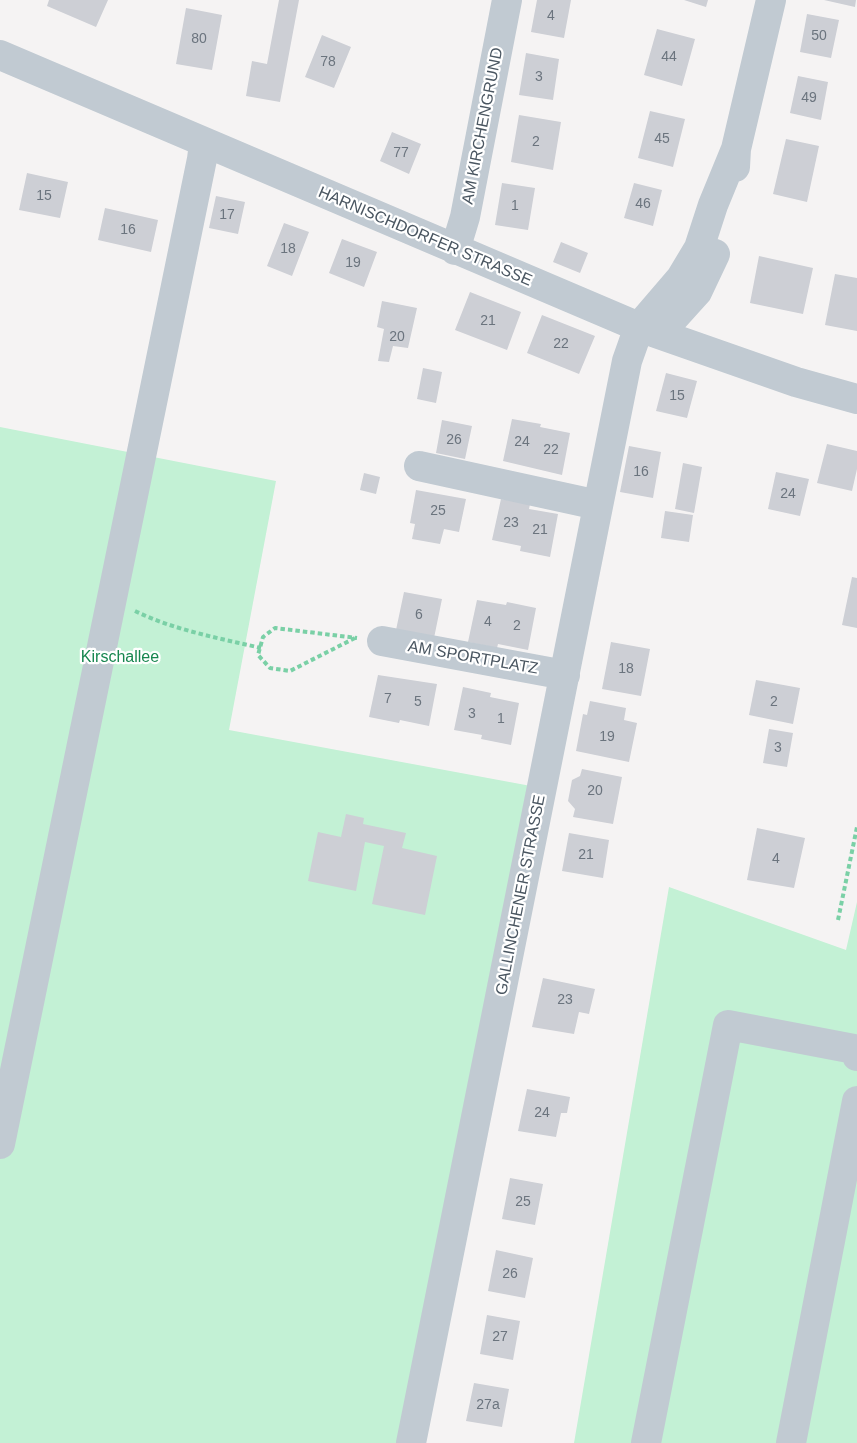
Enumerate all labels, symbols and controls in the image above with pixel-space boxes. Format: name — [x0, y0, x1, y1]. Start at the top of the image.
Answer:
house number: 4 — [547, 8, 555, 24]
house number: 50 — [811, 28, 827, 44]
house number: 80 — [191, 31, 207, 47]
street label: AM KIRCHENGRUND — [458, 46, 508, 206]
house number: 44 — [661, 49, 677, 65]
house number: 78 — [320, 54, 336, 70]
house number: 3 — [535, 69, 543, 85]
house number: 49 — [801, 90, 817, 106]
house number: 45 — [654, 131, 670, 147]
house number: 2 — [532, 134, 540, 150]
house number: 77 — [393, 145, 409, 161]
street label: HARNISCHDORFER STRASSE — [315, 183, 535, 291]
house number: 15 — [36, 188, 52, 204]
house number: 46 — [635, 196, 651, 212]
house number: 1 — [511, 198, 519, 214]
house number: 17 — [219, 207, 235, 223]
house number: 16 — [120, 222, 136, 238]
house number: 18 — [280, 241, 296, 257]
house number: 19 — [345, 255, 361, 271]
house number: 21 — [480, 313, 496, 329]
house number: 20 — [389, 329, 405, 345]
house number: 22 — [553, 336, 569, 352]
house number: 15 — [669, 388, 685, 404]
house number: 26 — [446, 432, 462, 448]
house number: 24 — [514, 434, 530, 450]
house number: 22 — [543, 442, 559, 458]
house number: 16 — [633, 464, 649, 480]
house number: 24 — [780, 486, 796, 502]
house number: 25 — [430, 503, 446, 519]
house number: 23 — [503, 515, 519, 531]
house number: 21 — [532, 522, 548, 538]
house number: 6 — [415, 607, 423, 623]
house number: 4 — [484, 614, 492, 630]
house number: 2 — [513, 618, 521, 634]
street label: AM SPORTPLATZ — [406, 637, 540, 679]
park label: Kirschallee — [81, 648, 159, 668]
house number: 18 — [618, 661, 634, 677]
house number: 7 — [384, 691, 392, 707]
house number: 5 — [414, 694, 422, 710]
house number: 2 — [770, 694, 778, 710]
house number: 3 — [468, 706, 476, 722]
house number: 1 — [497, 711, 505, 727]
house number: 19 — [599, 729, 615, 745]
house number: 3 — [774, 740, 782, 756]
house number: 20 — [587, 783, 603, 799]
street label: GALLINCHENER STRASSE — [492, 793, 550, 997]
house number: 21 — [578, 847, 594, 863]
house number: 4 — [772, 851, 780, 867]
house number: 23 — [557, 992, 573, 1008]
house number: 24 — [534, 1105, 550, 1121]
house number: 25 — [515, 1194, 531, 1210]
house number: 26 — [502, 1266, 518, 1282]
house number: 27 — [492, 1329, 508, 1345]
house number: 27a — [476, 1397, 500, 1413]

